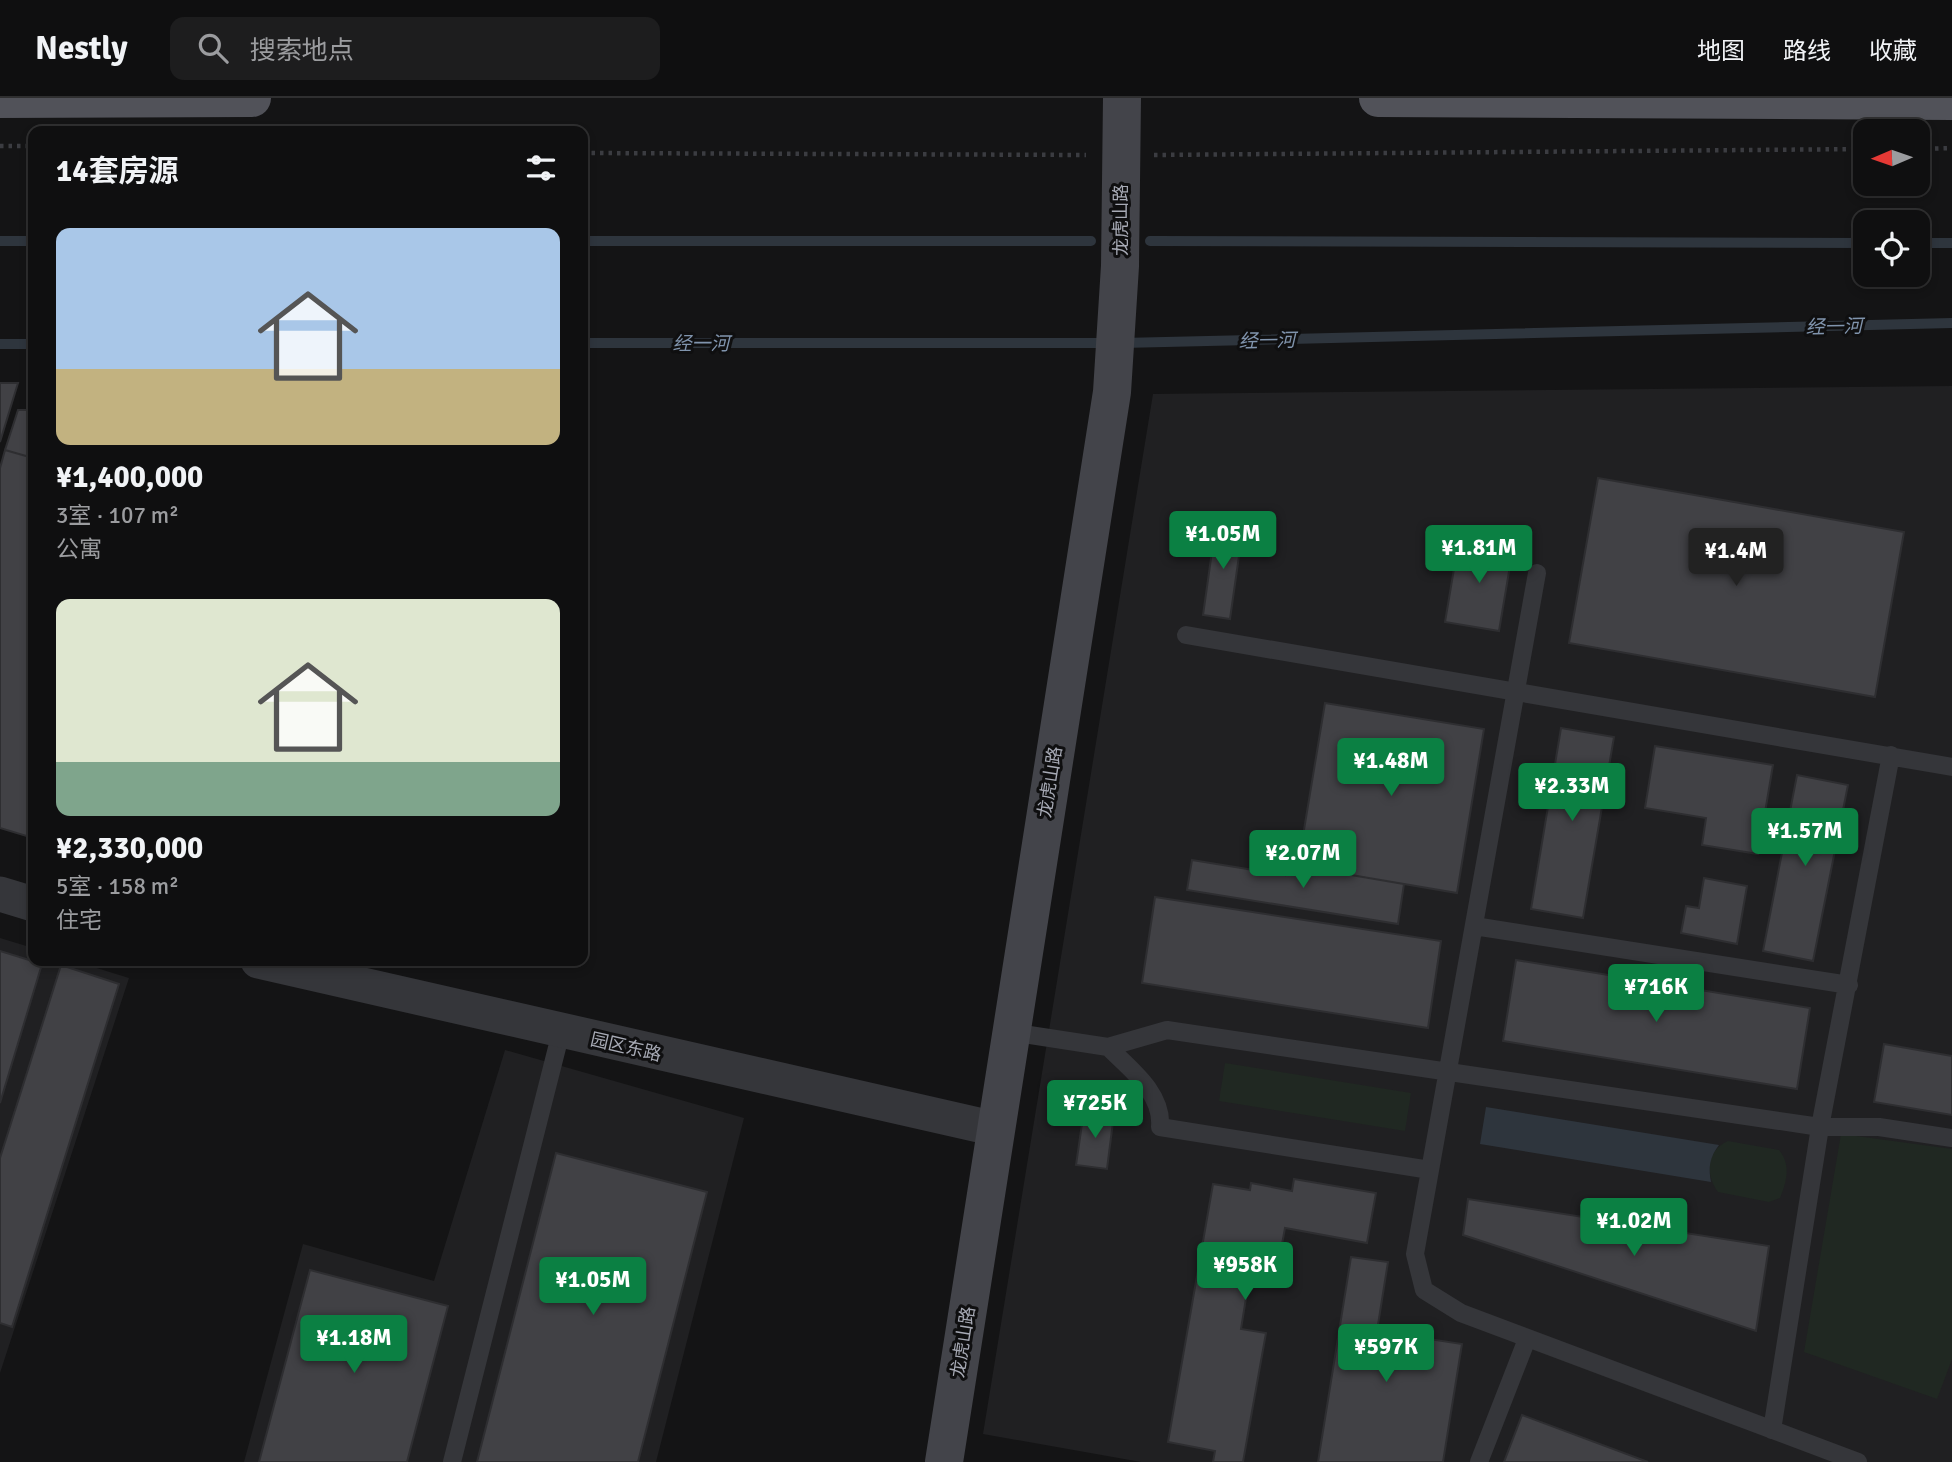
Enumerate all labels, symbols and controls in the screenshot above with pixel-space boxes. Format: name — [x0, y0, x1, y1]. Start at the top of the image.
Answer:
search box — [170, 17, 660, 80]
text: Nestly — [35, 28, 128, 69]
icon: search — [194, 29, 232, 67]
text: 搜索地点 — [250, 35, 354, 67]
text: 地图 — [1697, 36, 1745, 66]
text: 路线 — [1783, 36, 1831, 66]
text: 收藏 — [1869, 36, 1917, 66]
north arrow — [1853, 119, 1930, 196]
map controls — [1853, 119, 1930, 287]
icon: filters — [522, 149, 560, 187]
text: 14套房源 — [56, 153, 178, 190]
street label: 龙虎山路 — [1110, 184, 1132, 256]
button: locate — [1853, 210, 1930, 287]
icon: home — [245, 273, 371, 399]
water label: 经一河 — [1805, 314, 1867, 339]
water label: 经一河 — [1238, 328, 1300, 353]
water label: 经一河 — [672, 332, 733, 356]
text: ¥1,400,000 — [56, 459, 203, 496]
text: 3室 · 107 m² — [56, 501, 179, 530]
pin: ¥1.05M — [1166, 512, 1280, 571]
text: ¥1.05M — [1185, 519, 1261, 548]
pin: ¥1.81M — [1422, 526, 1536, 585]
pin: ¥1.4M — [1687, 528, 1785, 588]
text: ¥1.81M — [1441, 533, 1517, 562]
text: 公寓 — [56, 535, 102, 564]
text: ¥1.4M — [1704, 536, 1768, 565]
icon: home — [245, 644, 371, 770]
pin: ¥1.48M — [1334, 738, 1448, 798]
street label: 龙虎山路 — [1034, 745, 1066, 819]
text: ¥1.48M — [1353, 746, 1429, 775]
pin: ¥2.33M — [1515, 764, 1629, 823]
text: ¥2.33M — [1534, 771, 1610, 800]
pin: ¥1.57M — [1748, 808, 1862, 868]
text: ¥1.57M — [1767, 816, 1843, 845]
text: ¥2,330,000 — [56, 830, 203, 867]
pin: ¥2.07M — [1246, 830, 1360, 890]
text: ¥2.07M — [1265, 838, 1341, 867]
text: 5室 · 158 m² — [56, 872, 179, 901]
text: 住宅 — [56, 906, 102, 935]
pin: ¥716K — [1607, 964, 1705, 1024]
text: ¥716K — [1624, 972, 1688, 1001]
street label: 园区东路 — [588, 1028, 664, 1066]
pin: ¥725K — [1046, 1080, 1144, 1140]
text: ¥725K — [1063, 1088, 1127, 1117]
pin: ¥1.02M — [1577, 1198, 1691, 1258]
text: ¥1.02M — [1596, 1206, 1672, 1235]
pin: ¥958K — [1196, 1242, 1294, 1302]
text: ¥958K — [1213, 1250, 1277, 1279]
pin: ¥1.05M — [536, 1258, 650, 1317]
text: ¥1.05M — [555, 1265, 631, 1294]
street label: 龙虎山路 — [947, 1305, 979, 1379]
pin: ¥1.18M — [297, 1316, 411, 1375]
text: ¥1.18M — [316, 1323, 392, 1352]
pin: ¥597K — [1337, 1324, 1435, 1384]
text: ¥597K — [1354, 1332, 1418, 1361]

